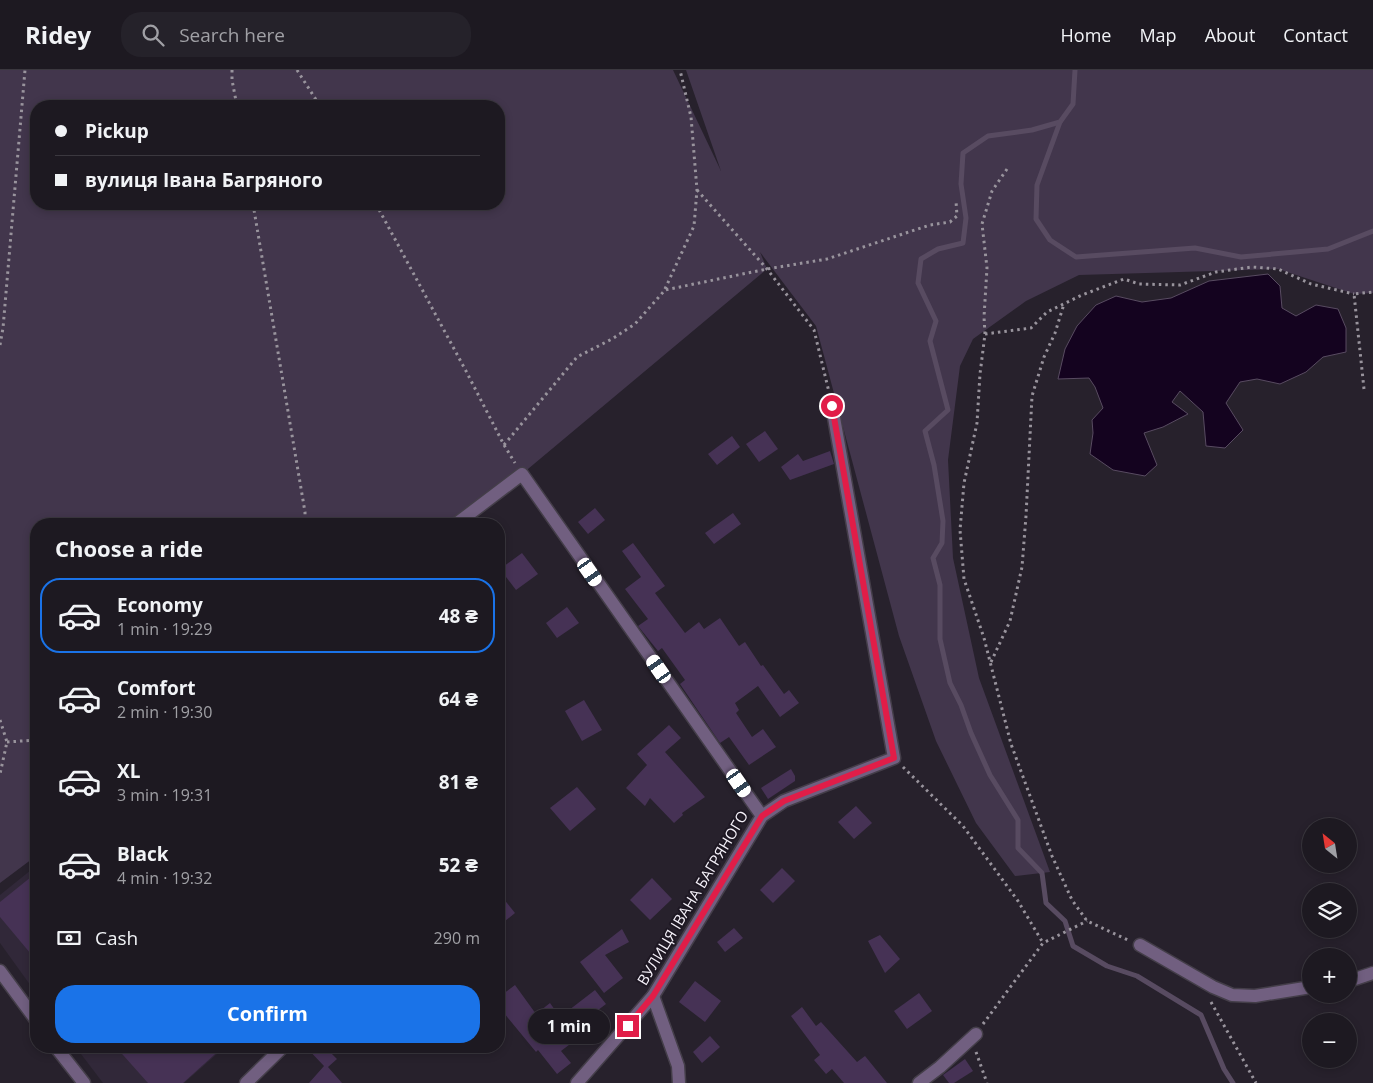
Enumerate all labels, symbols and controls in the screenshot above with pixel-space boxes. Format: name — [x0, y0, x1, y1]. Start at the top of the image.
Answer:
search box — [121, 12, 471, 57]
text: Ridey — [25, 18, 91, 51]
icon: search — [139, 21, 167, 49]
text: Search here — [179, 22, 285, 48]
text: Home — [1061, 23, 1111, 47]
text: Map — [1139, 23, 1177, 47]
text: About — [1205, 23, 1255, 47]
text: Contact — [1283, 23, 1348, 47]
text: Pickup — [85, 118, 149, 144]
text: вулиця Івана Багряного — [85, 167, 323, 193]
route start — [821, 395, 843, 417]
text: Choose a ride — [55, 533, 203, 563]
car — [575, 555, 604, 589]
text: Economy — [117, 592, 203, 618]
icon: car — [57, 593, 102, 638]
text: 48 ₴ — [439, 603, 478, 629]
text: 1 min · 19:29 — [117, 618, 212, 640]
car — [644, 652, 673, 686]
text: Comfort — [117, 675, 196, 701]
icon: car — [57, 676, 102, 721]
text: 64 ₴ — [439, 686, 478, 712]
text: 2 min · 19:30 — [117, 701, 212, 723]
text: XL — [117, 758, 140, 784]
icon: car — [57, 759, 102, 804]
car — [724, 766, 753, 800]
text: 81 ₴ — [439, 769, 478, 795]
text: 3 min · 19:31 — [117, 784, 212, 806]
street label: ВУЛИЦЯ ІВАНА БАГРЯНОГО — [632, 806, 752, 988]
north arrow — [1302, 818, 1358, 872]
map controls — [1302, 818, 1357, 1068]
text: Black — [117, 841, 169, 867]
icon: car — [57, 842, 102, 887]
text: 52 ₴ — [439, 852, 478, 878]
text: 4 min · 19:32 — [117, 867, 212, 889]
button: layers — [1302, 883, 1357, 938]
icon: cash — [55, 924, 83, 952]
text: Cash — [95, 925, 138, 951]
text: 290 m — [434, 927, 480, 949]
button: + — [1302, 948, 1357, 1003]
button: Confirm — [55, 985, 480, 1043]
callout: 1 min — [528, 1008, 610, 1044]
button: − — [1302, 1013, 1357, 1068]
text: 1 min — [547, 1015, 591, 1037]
route end — [617, 1015, 639, 1037]

